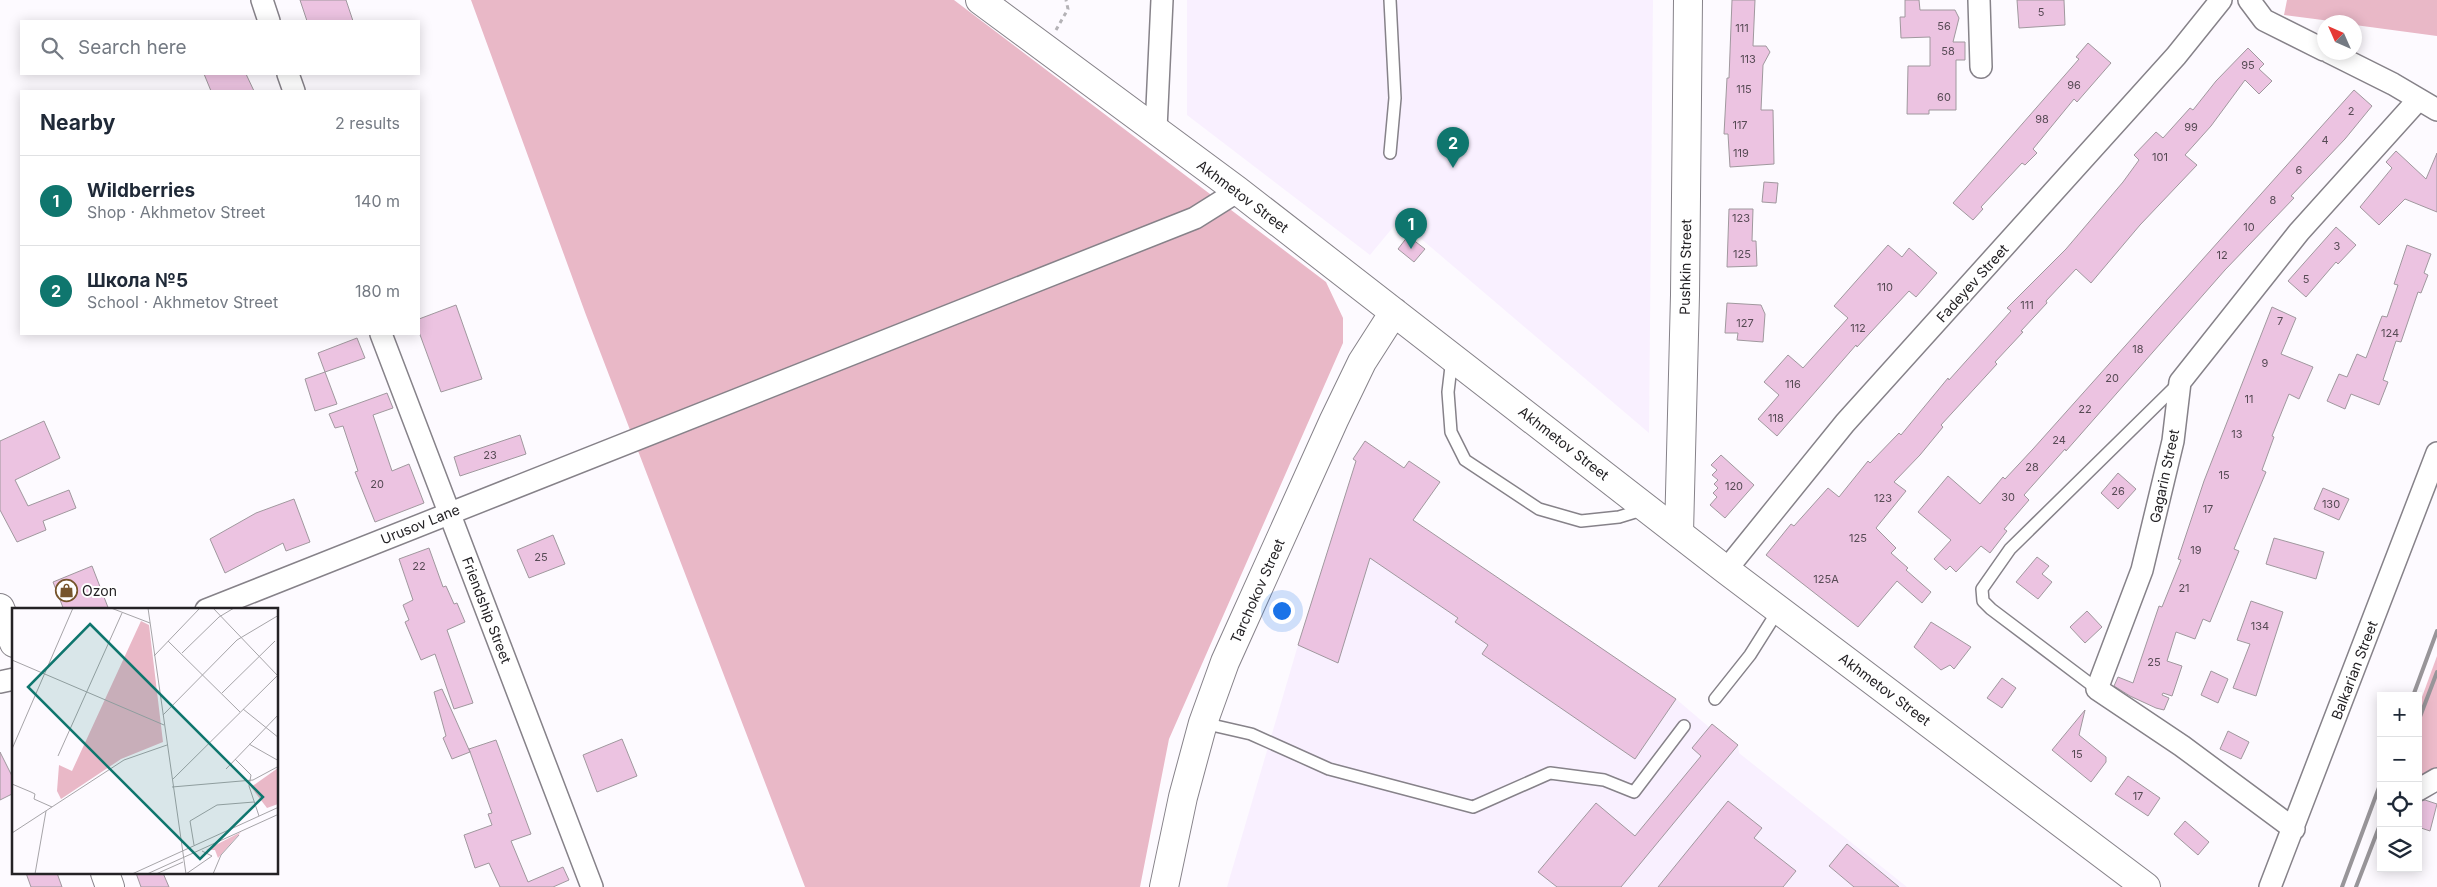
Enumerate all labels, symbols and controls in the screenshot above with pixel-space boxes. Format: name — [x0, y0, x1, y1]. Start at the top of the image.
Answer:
house number: 5 — [2038, 5, 2045, 19]
north arrow — [2317, 15, 2362, 60]
house number: 56 — [1937, 19, 1951, 33]
search box — [20, 20, 420, 75]
house number: 111 — [1735, 21, 1749, 35]
icon: search — [38, 34, 66, 62]
text: Search here — [78, 36, 187, 59]
house number: 58 — [1941, 44, 1955, 58]
house number: 113 — [1740, 52, 1756, 66]
house number: 95 — [2241, 58, 2255, 72]
house number: 96 — [2067, 78, 2081, 92]
house number: 115 — [1736, 82, 1752, 96]
house number: 60 — [1937, 90, 1951, 104]
house number: 2 — [2348, 104, 2354, 118]
text: Nearby — [40, 110, 115, 135]
house number: 98 — [2035, 112, 2049, 126]
text: 2 results — [335, 113, 400, 133]
house number: 117 — [1732, 118, 1748, 132]
house number: 99 — [2184, 120, 2198, 134]
pin: 2 — [1437, 127, 1469, 168]
house number: 4 — [2321, 133, 2329, 147]
house number: 119 — [1733, 146, 1749, 160]
house number: 101 — [2152, 150, 2168, 164]
street label: Akhmetov Street — [1194, 156, 1292, 236]
house number: 6 — [2296, 163, 2303, 177]
text: Wildberries — [87, 179, 195, 202]
text: 1 — [53, 191, 59, 211]
text: 140 m — [355, 191, 400, 211]
house number: 8 — [2270, 193, 2277, 207]
text: Shop · Akhmetov Street — [87, 202, 265, 222]
pin: 1 — [1395, 208, 1427, 249]
house number: 123 — [1732, 211, 1750, 225]
street label: Pushkin Street — [1676, 219, 1694, 315]
house number: 10 — [2243, 220, 2255, 234]
house number: 3 — [2334, 239, 2341, 253]
street label: Fadeyev Street — [1933, 240, 2012, 325]
house number: 125 — [1733, 247, 1751, 261]
house number: 12 — [2216, 248, 2228, 262]
text: Школа №5 — [87, 269, 188, 292]
house number: 5 — [2303, 272, 2310, 286]
house number: 110 — [1877, 280, 1893, 294]
text: 2 — [51, 281, 61, 301]
text: 180 m — [355, 281, 400, 301]
text: School · Akhmetov Street — [87, 292, 278, 312]
house number: 111 — [2020, 298, 2034, 312]
house number: 7 — [2277, 314, 2283, 328]
house number: 127 — [1736, 316, 1754, 330]
house number: 112 — [1850, 321, 1866, 335]
house number: 124 — [2381, 326, 2399, 340]
house number: 18 — [2132, 342, 2144, 356]
house number: 9 — [2262, 356, 2269, 370]
house number: 20 — [2105, 371, 2119, 385]
house number: 116 — [1785, 377, 1801, 391]
house number: 11 — [2245, 392, 2253, 406]
street label: Akhmetov Street — [1515, 402, 1613, 484]
house number: 22 — [2078, 402, 2092, 416]
house number: 118 — [1768, 411, 1784, 425]
street label: Gagarin Street — [2146, 427, 2182, 524]
house number: 13 — [2231, 427, 2243, 441]
house number: 24 — [2052, 433, 2066, 447]
house number: 23 — [483, 448, 497, 462]
house number: 28 — [2025, 460, 2039, 474]
house number: 15 — [2218, 468, 2230, 482]
house number: 20 — [370, 477, 384, 491]
house number: 120 — [1725, 479, 1743, 493]
house number: 26 — [2111, 484, 2125, 498]
house number: 30 — [2001, 490, 2015, 504]
house number: 123 — [1874, 491, 1892, 505]
house number: 130 — [2322, 497, 2340, 511]
street label: Urusov Lane — [378, 500, 462, 548]
house number: 17 — [2203, 502, 2213, 516]
house number: 125 — [1849, 531, 1867, 545]
street label: Tarchokov Street — [1226, 536, 1288, 646]
house number: 19 — [2190, 543, 2202, 557]
house number: 25 — [534, 550, 548, 564]
street label: Friendship Street — [459, 554, 515, 666]
house number: 22 — [412, 559, 426, 573]
house number: 125А — [1813, 572, 1839, 586]
shop icon: Ozon — [54, 578, 78, 602]
house number: 21 — [2178, 581, 2190, 595]
place label: Ozon — [82, 582, 117, 599]
your location — [1269, 598, 1295, 624]
inset map — [12, 608, 279, 874]
street label: Balkarian Street — [2327, 618, 2381, 722]
house number: 134 — [2251, 619, 2269, 633]
street label: Akhmetov Street — [1836, 649, 1934, 729]
house number: 25 — [2147, 655, 2161, 669]
map controls — [2377, 692, 2422, 872]
button: + — [2377, 692, 2422, 737]
button: − — [2377, 737, 2422, 782]
house number: 15 — [2071, 747, 2083, 761]
button: locate — [2377, 782, 2422, 827]
house number: 17 — [2133, 789, 2143, 803]
button: layers — [2377, 827, 2422, 872]

